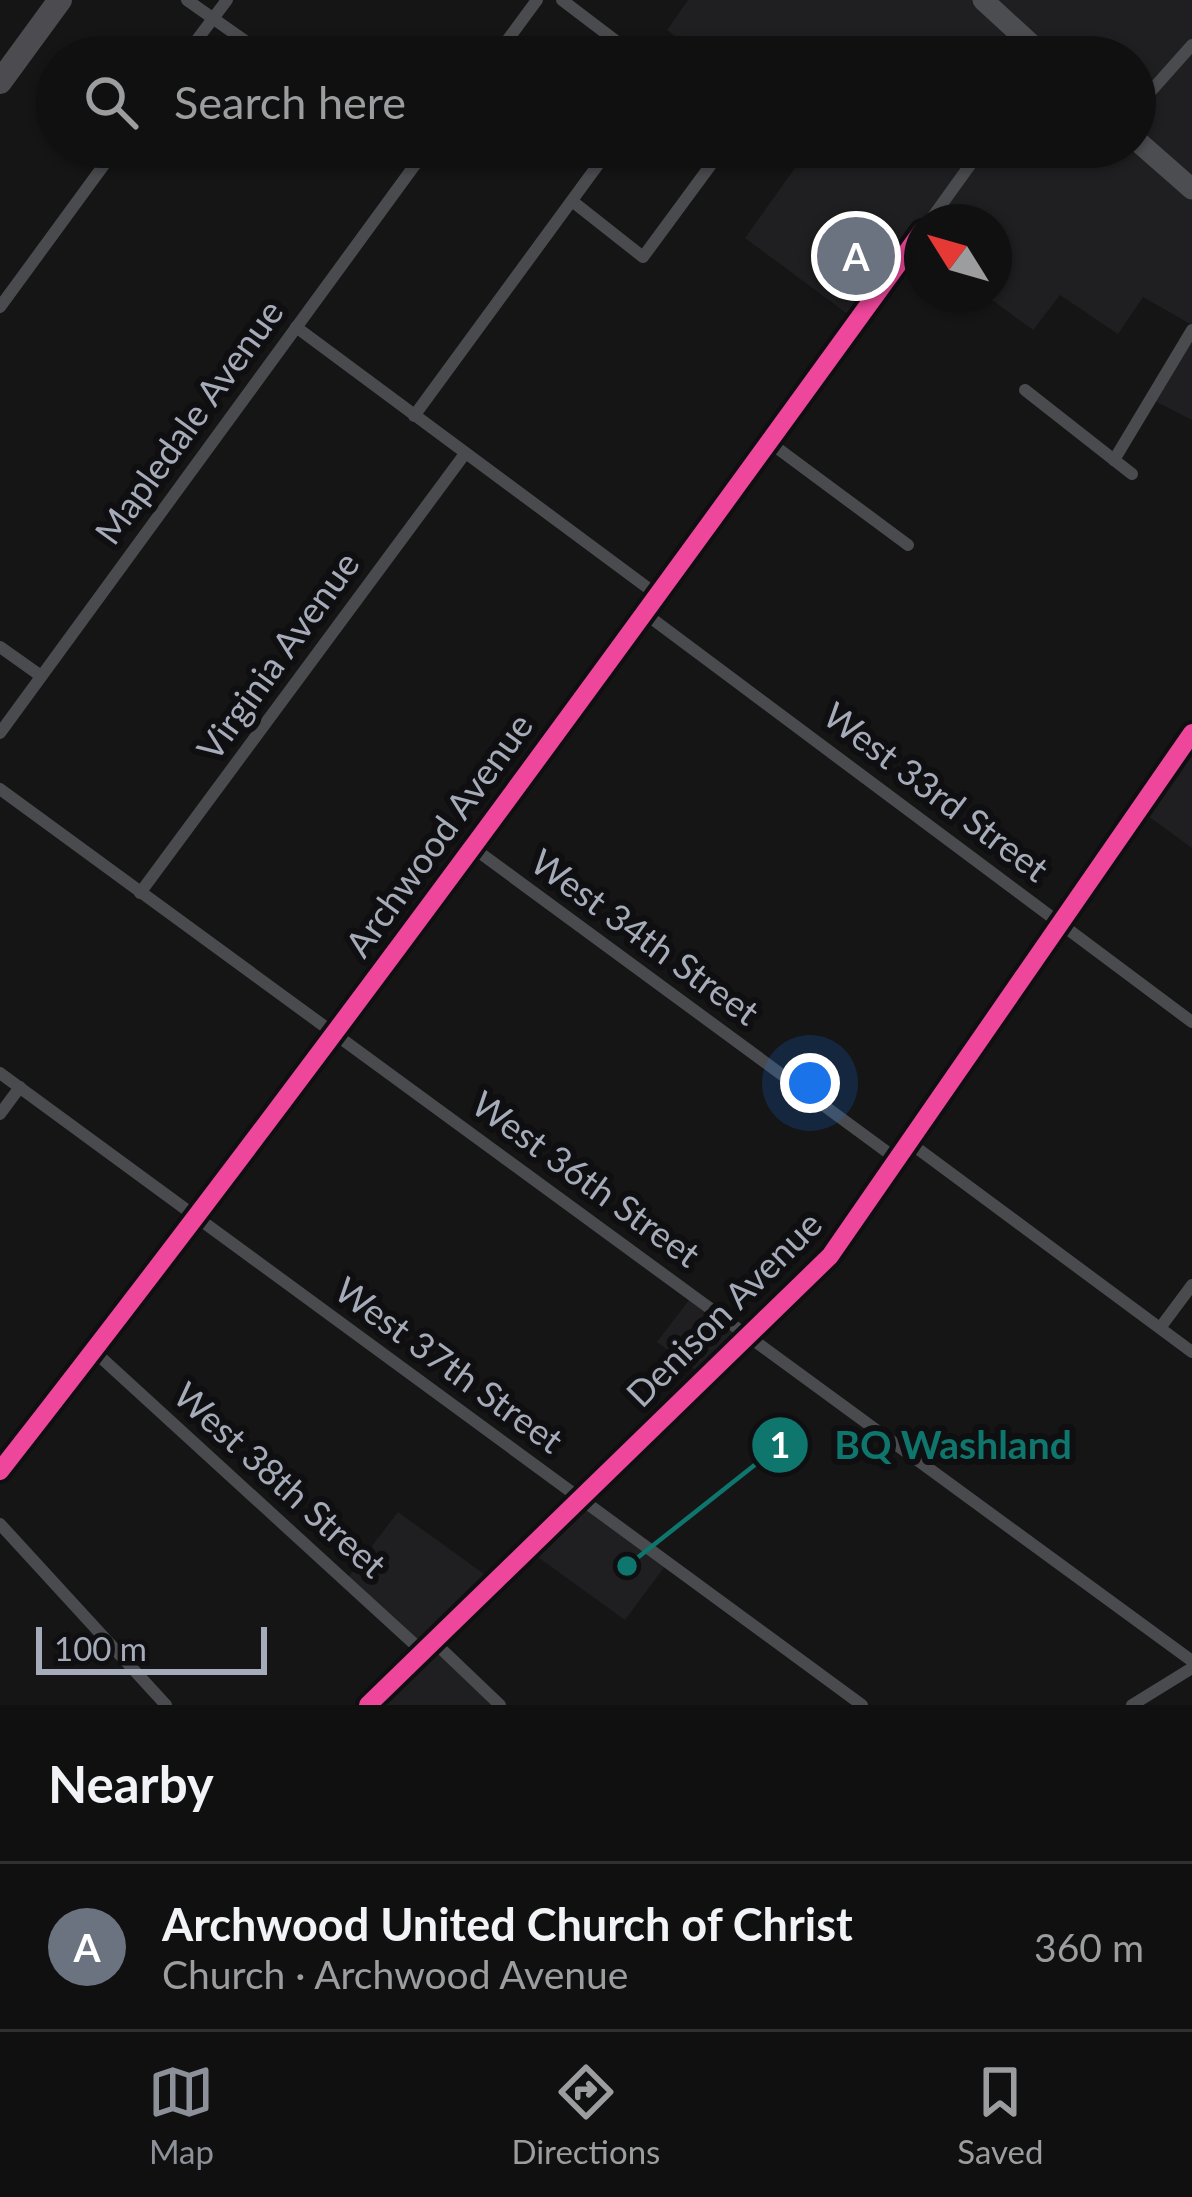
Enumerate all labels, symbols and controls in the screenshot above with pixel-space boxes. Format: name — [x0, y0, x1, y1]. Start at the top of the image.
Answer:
search box — [36, 36, 1156, 168]
icon: search — [78, 69, 144, 135]
text: Search here — [174, 75, 406, 129]
north arrow — [904, 204, 1012, 312]
pin: A — [817, 211, 895, 301]
street label: Mapledale Avenue — [85, 291, 292, 552]
street label: Virginia Avenue — [187, 543, 368, 768]
street label: West 33rd Street — [815, 692, 1058, 890]
street label: Archwood Avenue — [335, 704, 541, 965]
street label: West 34th Street — [523, 839, 768, 1034]
your location — [780, 1053, 840, 1113]
street label: West 36th Street — [464, 1081, 709, 1276]
street label: Denison Avenue — [616, 1201, 830, 1415]
street label: West 37th Street — [327, 1267, 572, 1462]
street label: West 38th Street — [165, 1372, 396, 1586]
callout: BQ Washland — [750, 1408, 1096, 1483]
text: BQ Washland — [834, 1421, 1072, 1467]
text: 1 — [770, 1422, 790, 1466]
scale bar — [36, 1621, 267, 1674]
text: 100 m — [54, 1628, 147, 1668]
text: Nearby — [48, 1753, 214, 1814]
text: Archwood United Church of Christ — [162, 1897, 853, 1951]
text: A — [73, 1924, 101, 1970]
text: 360 m — [1034, 1924, 1144, 1970]
text: Church · Archwood Avenue — [162, 1951, 628, 1997]
tab: Map — [148, 2059, 214, 2171]
tab: Directions — [511, 2059, 660, 2171]
tab: Saved — [957, 2059, 1044, 2171]

